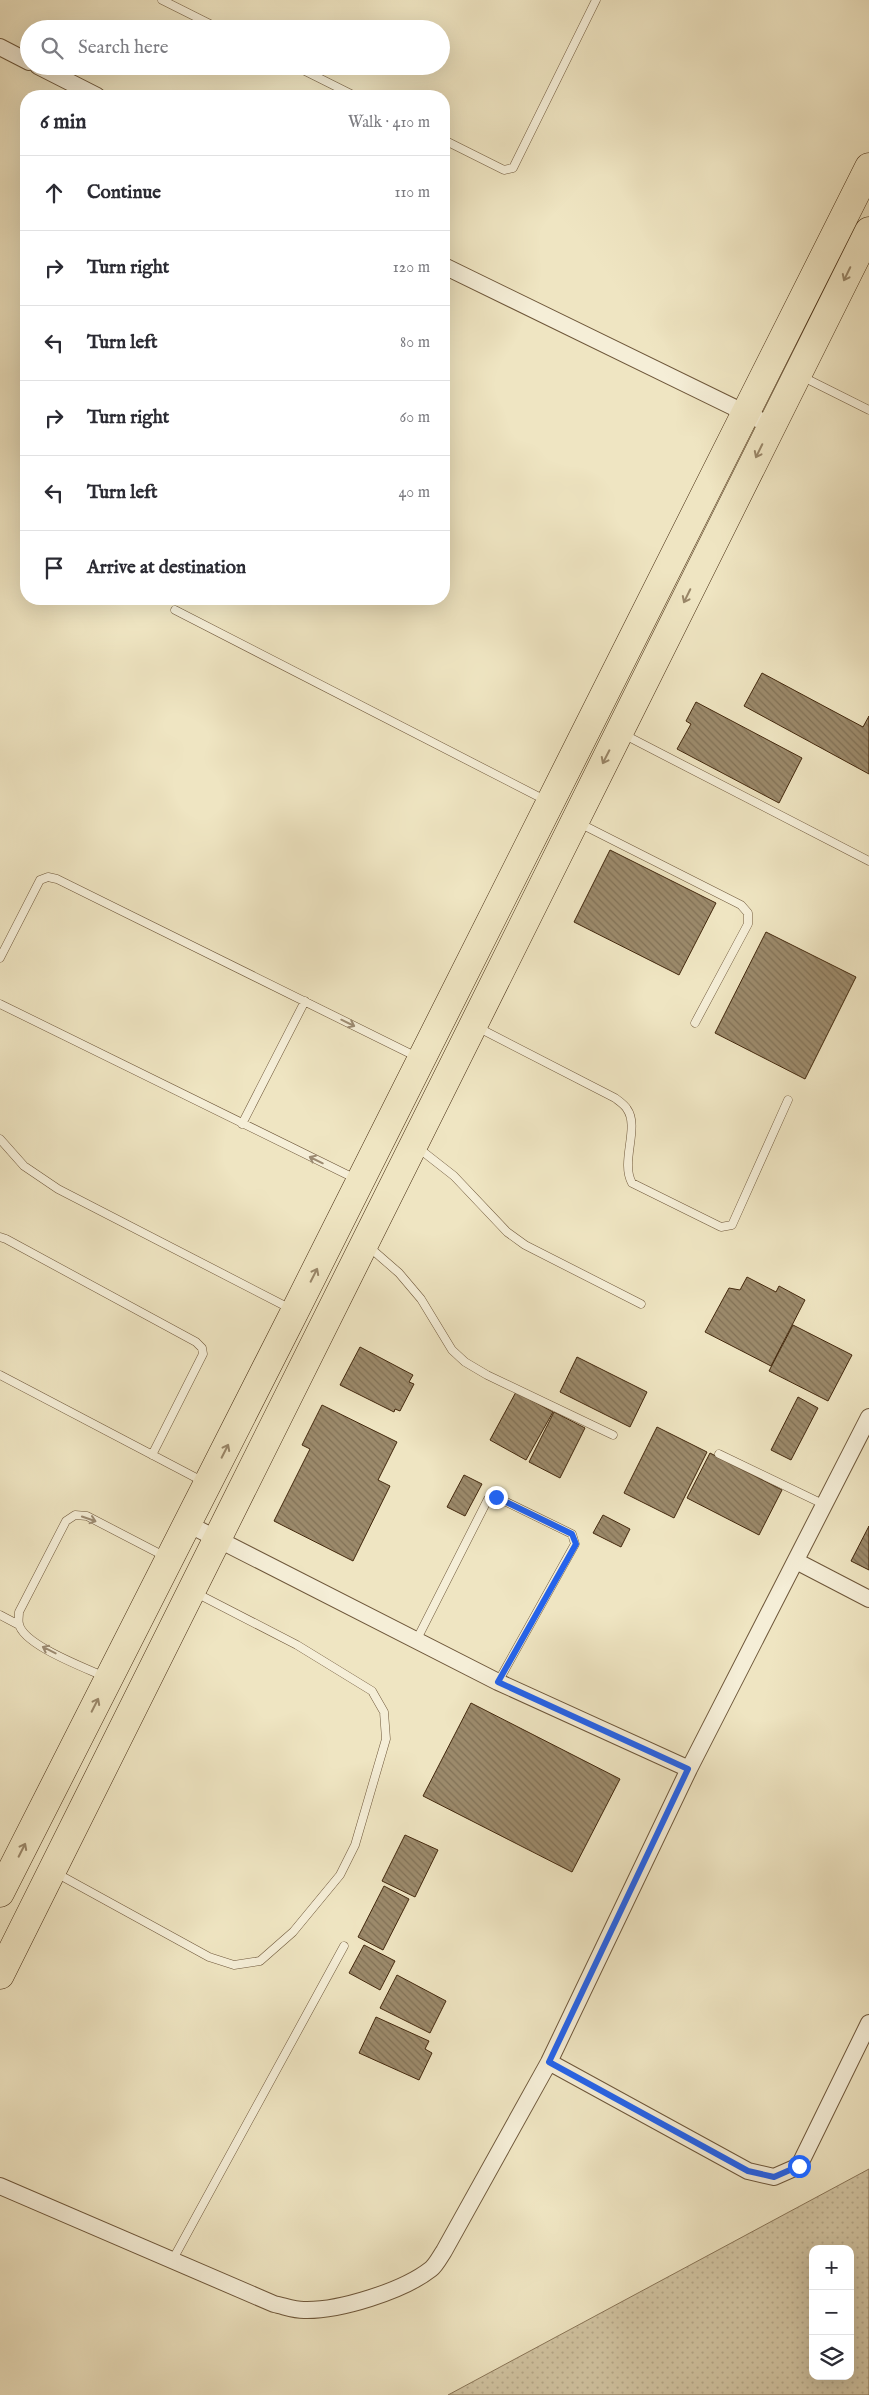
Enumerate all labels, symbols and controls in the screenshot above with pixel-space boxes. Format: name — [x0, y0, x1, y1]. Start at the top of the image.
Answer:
search box — [20, 20, 450, 75]
icon: search — [38, 34, 66, 62]
text: Search here — [78, 36, 169, 60]
text: 6 min — [40, 109, 86, 136]
text: Walk · 410 m — [348, 113, 430, 133]
icon: ahead — [40, 179, 68, 207]
text: Continue — [87, 181, 161, 205]
text: 110 m — [394, 183, 430, 203]
icon: right — [40, 254, 68, 282]
text: Turn right — [87, 256, 169, 280]
text: 120 m — [393, 258, 430, 278]
one-way arrow — [842, 266, 851, 281]
icon: left — [40, 329, 68, 357]
text: Turn left — [87, 331, 158, 355]
text: 80 m — [400, 333, 430, 353]
icon: right — [40, 404, 68, 432]
text: Turn right — [87, 406, 169, 430]
text: 60 m — [400, 408, 430, 428]
one-way arrow — [754, 443, 763, 458]
icon: left — [40, 479, 68, 507]
text: Turn left — [87, 481, 158, 505]
text: 40 m — [398, 483, 430, 503]
icon: arrive — [40, 554, 68, 582]
text: Arrive at destination — [87, 556, 246, 580]
one-way arrow — [682, 589, 692, 604]
one-way arrow — [601, 750, 611, 765]
one-way arrow — [341, 1018, 356, 1028]
one-way arrow — [309, 1155, 324, 1164]
one-way arrow — [309, 1267, 319, 1282]
one-way arrow — [221, 1444, 230, 1459]
route end — [485, 1486, 508, 1509]
one-way arrow — [80, 1514, 96, 1524]
one-way arrow — [42, 1645, 57, 1654]
one-way arrow — [91, 1698, 101, 1713]
one-way arrow — [18, 1843, 27, 1858]
route start — [788, 2155, 811, 2178]
map controls — [809, 2245, 854, 2380]
button: + — [809, 2245, 854, 2290]
button: − — [809, 2290, 854, 2335]
button: layers — [809, 2335, 854, 2380]

